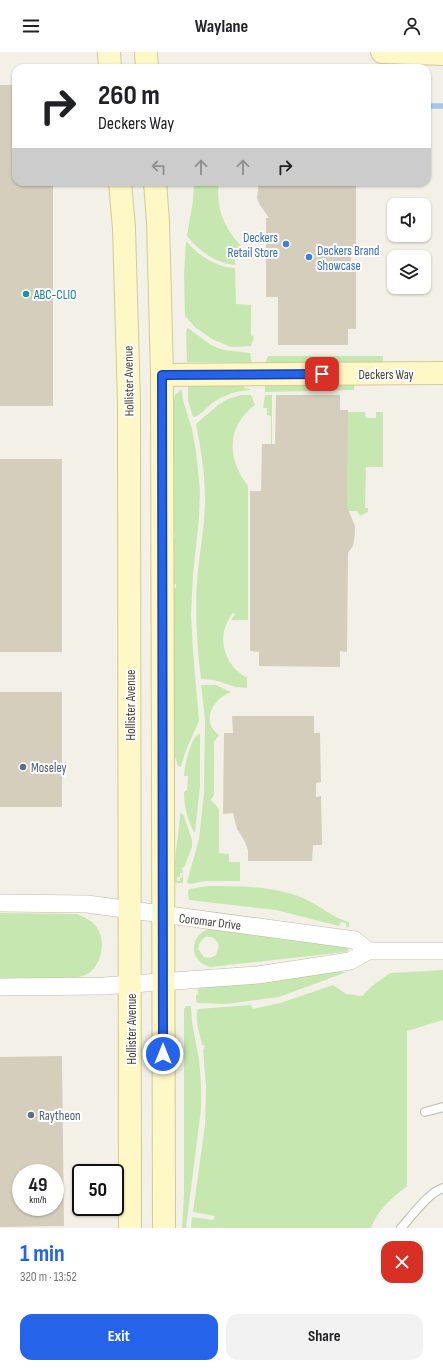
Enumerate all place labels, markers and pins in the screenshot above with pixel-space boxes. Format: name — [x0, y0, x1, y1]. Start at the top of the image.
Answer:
place label: Deckers Retail Store — [228, 230, 278, 261]
marker: Deckers Retail Store — [281, 239, 291, 249]
place label: Deckers Brand Showcase — [317, 243, 379, 274]
marker: Deckers Brand Showcase — [304, 252, 314, 262]
place label: ABC-CLIO — [33, 287, 77, 303]
marker: ABC-CLIO — [21, 289, 31, 299]
pin — [305, 357, 339, 391]
place label: Moseley — [31, 760, 67, 776]
marker: Moseley — [18, 762, 28, 772]
place label: Raytheon — [39, 1108, 81, 1124]
marker: Raytheon — [26, 1110, 36, 1120]

